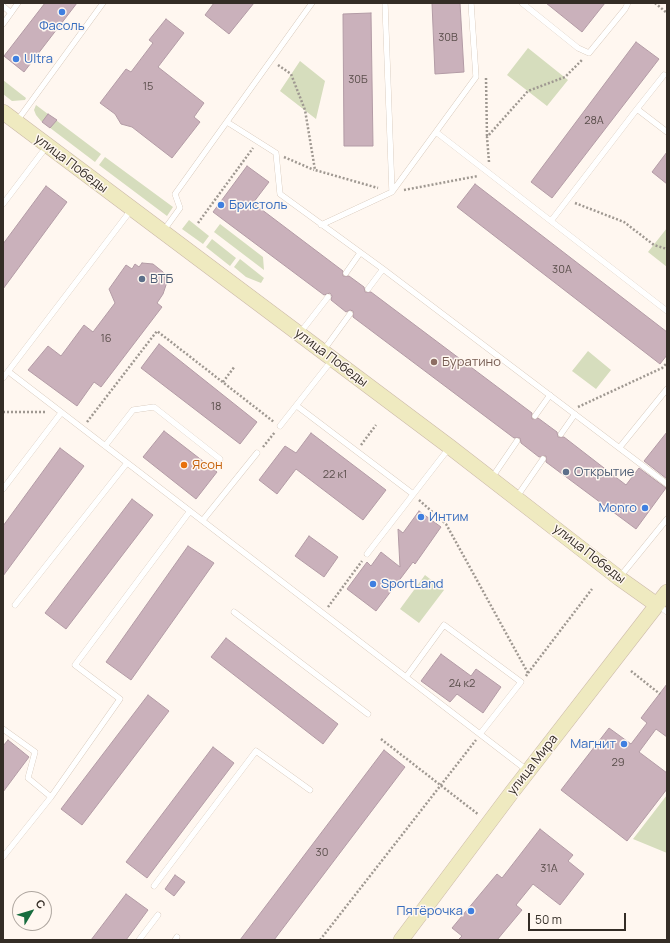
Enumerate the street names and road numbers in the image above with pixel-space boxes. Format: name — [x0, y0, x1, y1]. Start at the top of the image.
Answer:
street label: улица Победы — [31, 131, 111, 197]
street label: улица Победы — [291, 325, 371, 391]
street label: улица Победы — [550, 521, 628, 587]
street label: улица Мира — [505, 732, 561, 798]

